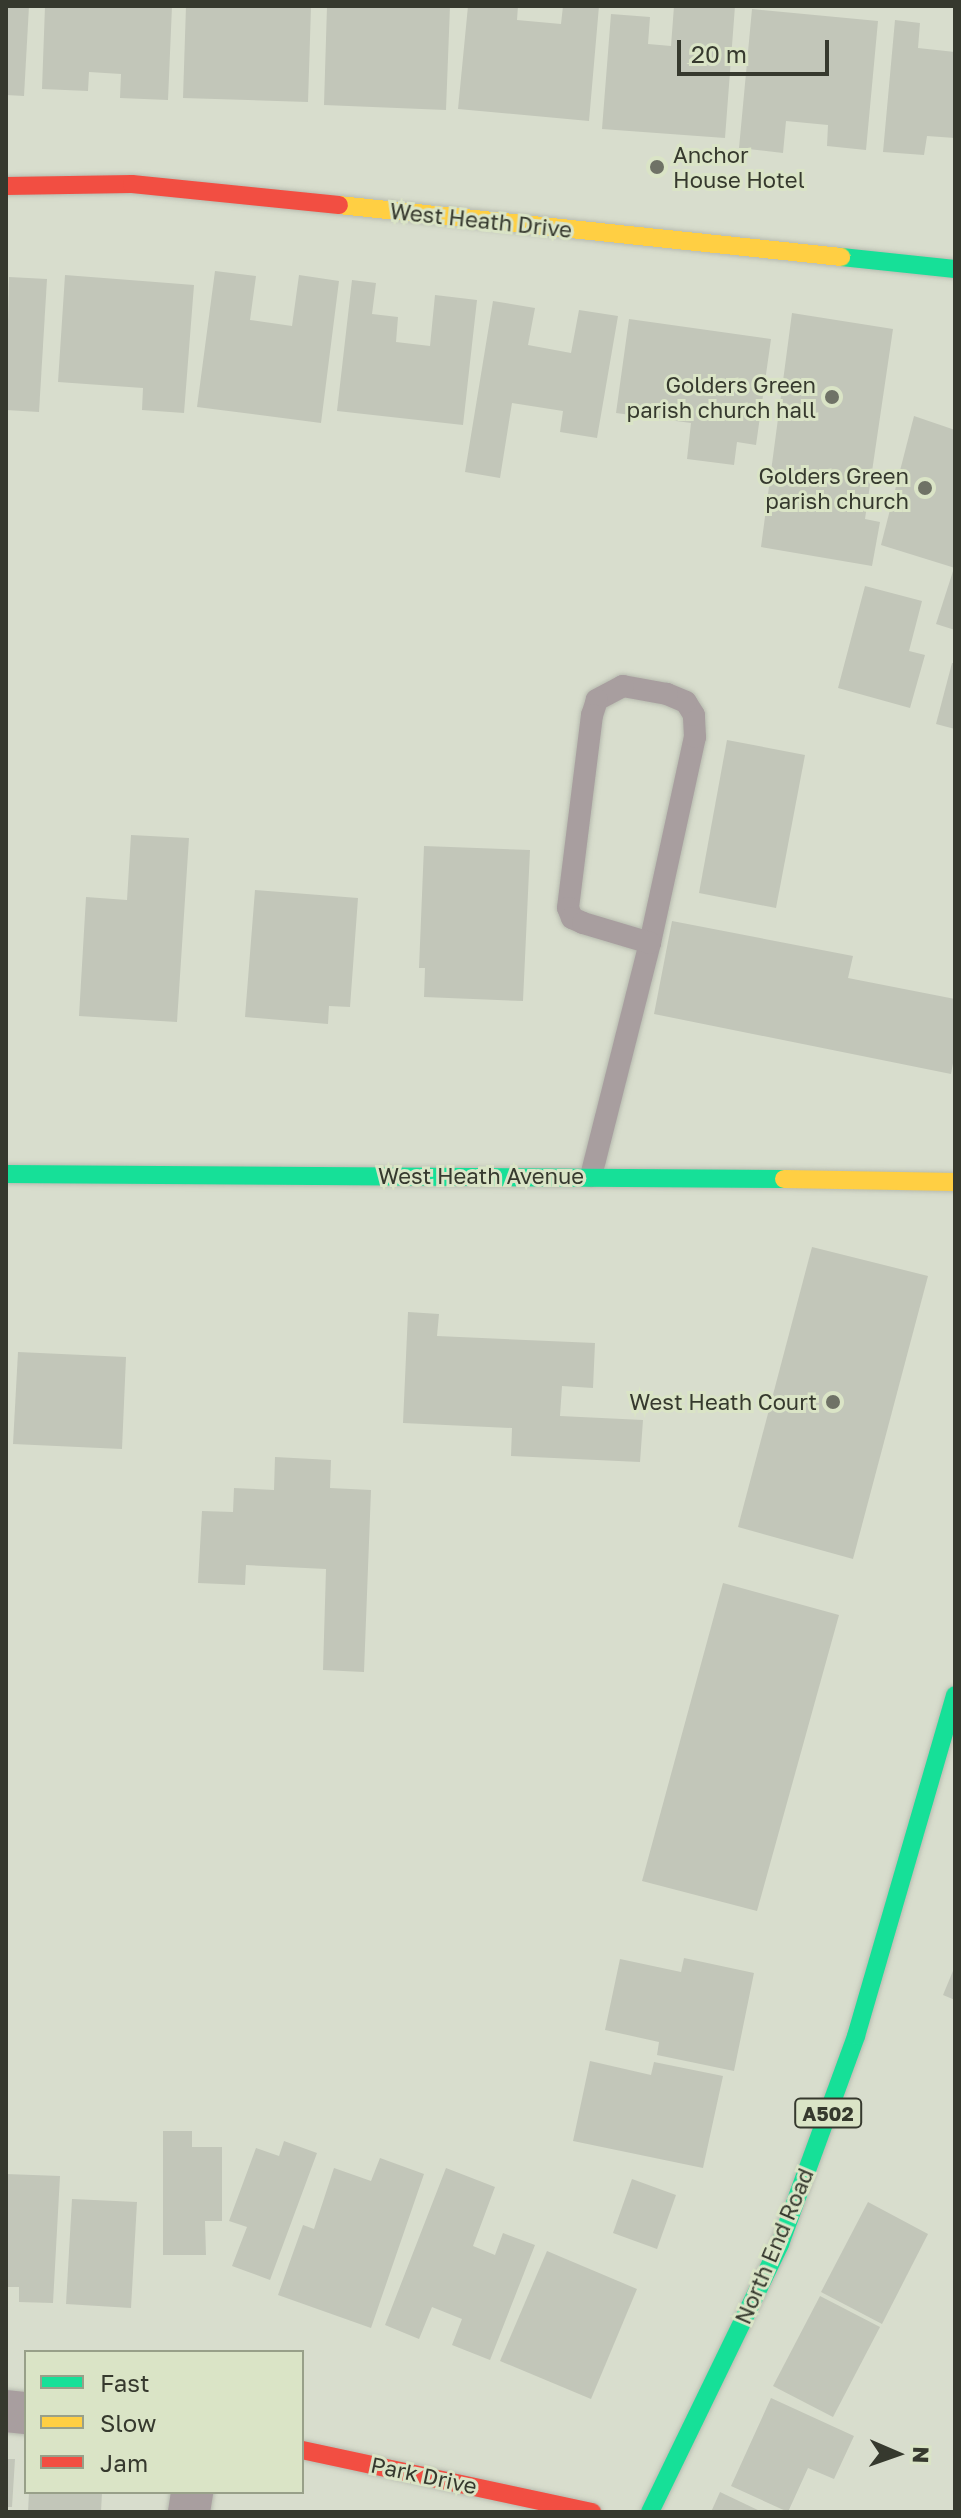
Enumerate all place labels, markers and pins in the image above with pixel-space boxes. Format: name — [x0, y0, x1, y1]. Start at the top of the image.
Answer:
place label: Anchor House Hotel — [673, 141, 805, 192]
marker: Anchor House Hotel — [648, 158, 666, 176]
place label: Golders Green parish church hall — [627, 371, 816, 422]
marker: Golders Green parish church hall — [823, 388, 841, 406]
place label: Golders Green parish church — [759, 462, 909, 514]
marker: Golders Green parish church — [916, 479, 934, 497]
place label: West Heath Court — [629, 1389, 817, 1415]
marker: West Heath Court — [824, 1393, 842, 1411]

